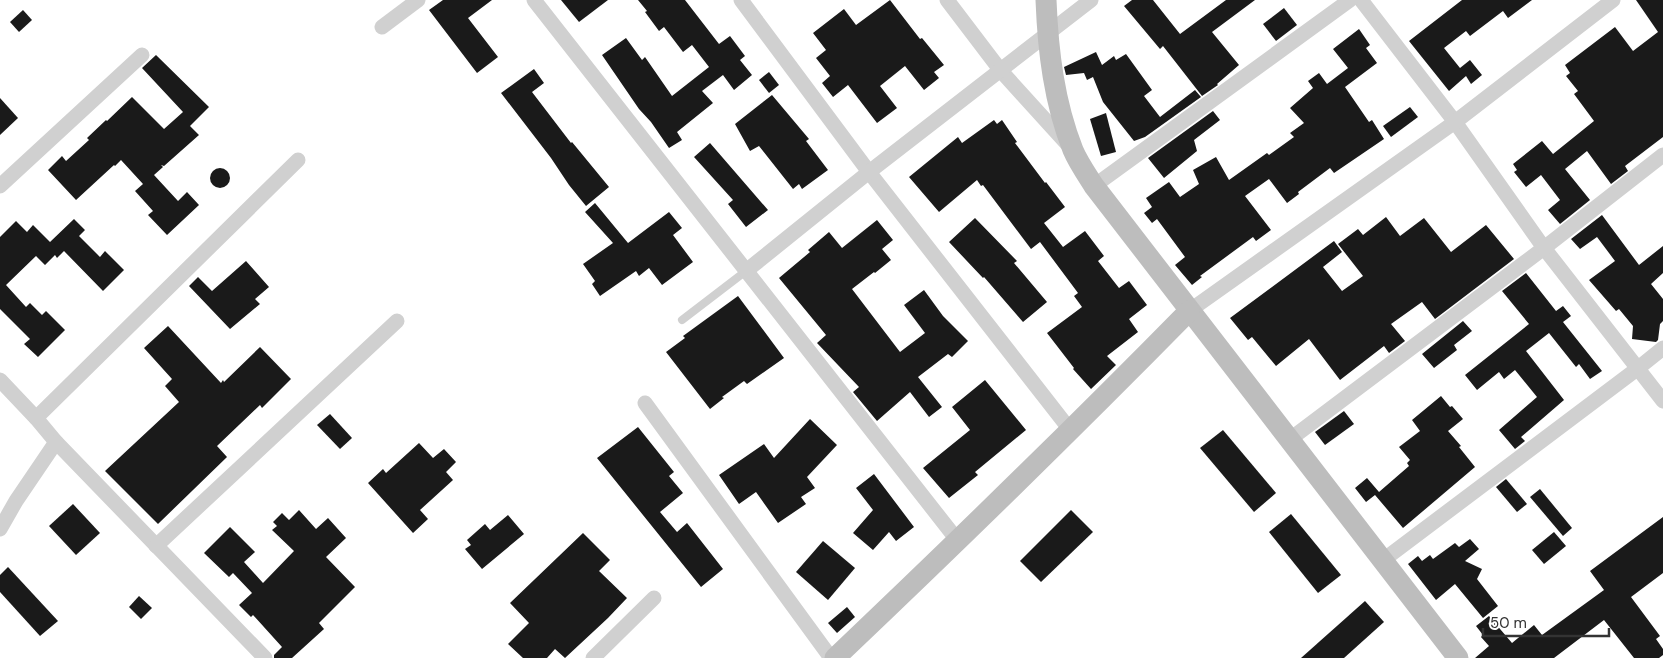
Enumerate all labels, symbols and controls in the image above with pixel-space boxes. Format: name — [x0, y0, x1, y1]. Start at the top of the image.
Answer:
scale bar — [1483, 606, 1609, 638]
text: 50 m — [1490, 613, 1527, 633]

